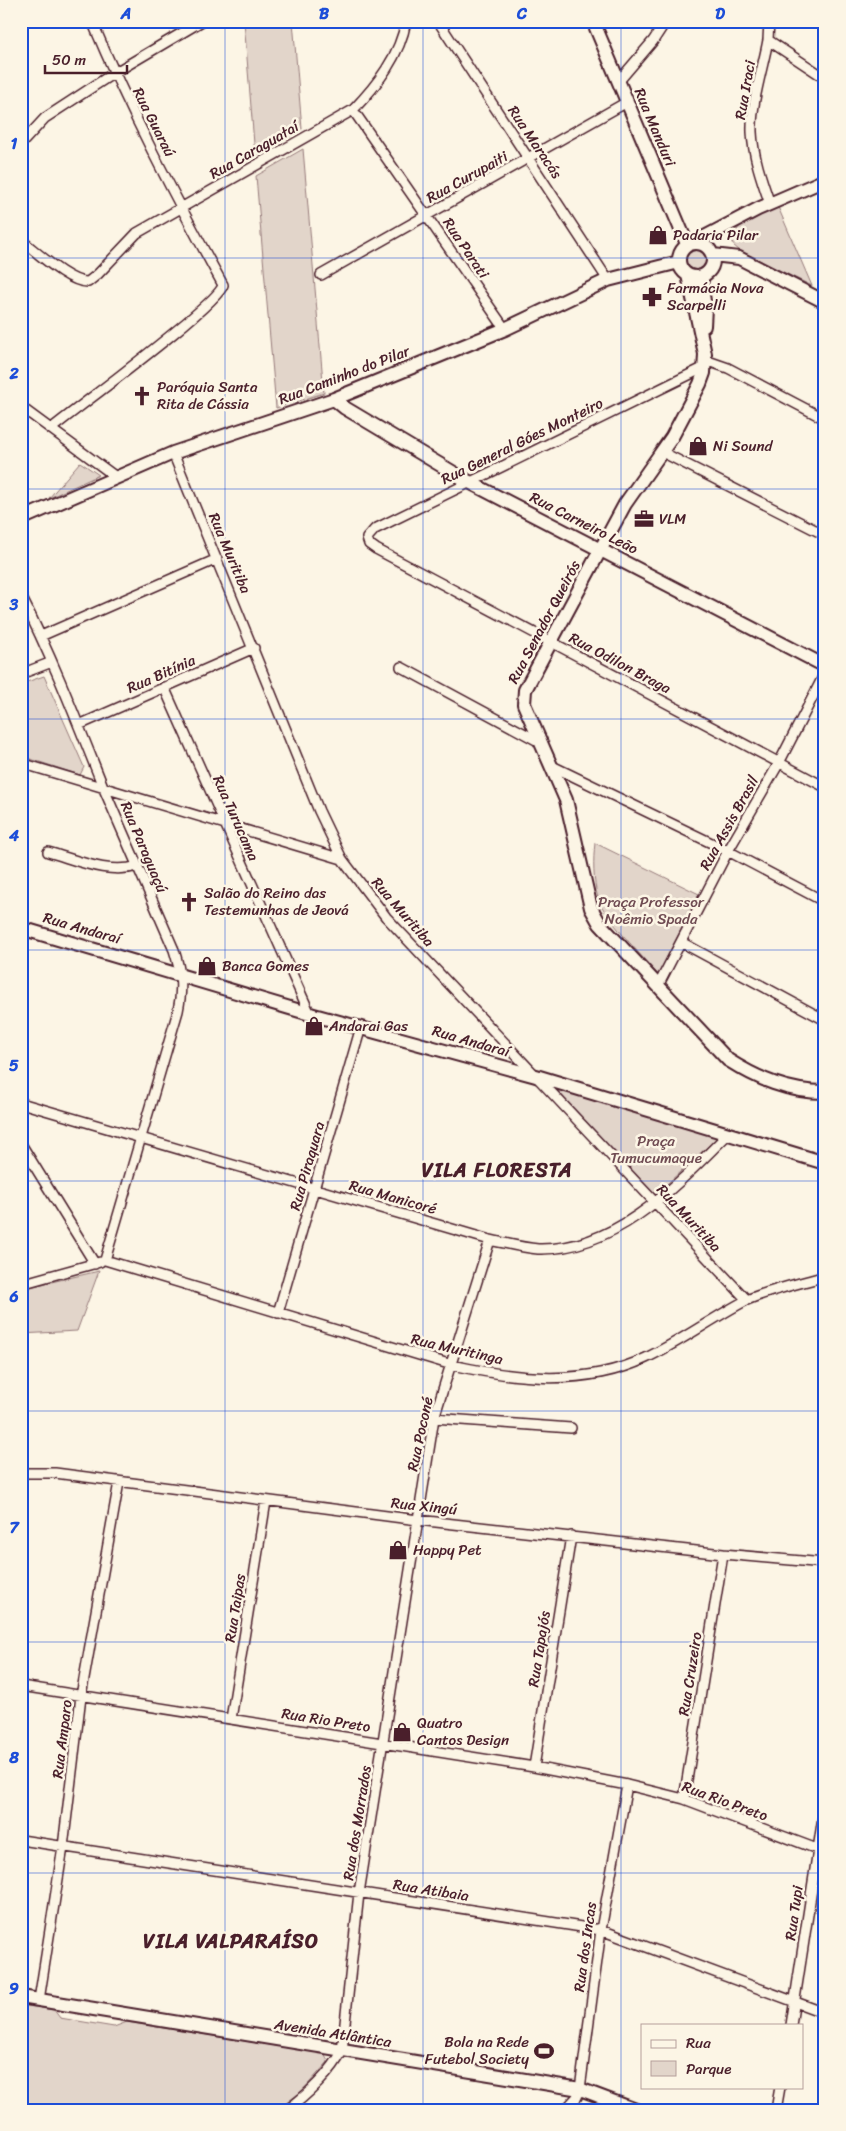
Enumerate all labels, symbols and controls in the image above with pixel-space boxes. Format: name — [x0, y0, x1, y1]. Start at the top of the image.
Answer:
text: A — [120, 0, 131, 28]
text: B — [319, 0, 330, 28]
text: C — [516, 0, 528, 28]
text: D — [715, 0, 725, 28]
scale bar — [45, 42, 128, 74]
text: 50 m — [52, 47, 87, 73]
street label: Rua Iraci — [727, 57, 763, 122]
street label: Rua Guaraú — [125, 83, 183, 162]
street label: Rua Manduri — [627, 84, 684, 171]
street label: Rua Maracás — [501, 100, 570, 185]
street label: Rua Caraguataí — [204, 113, 305, 186]
text: 1 — [11, 129, 18, 158]
street label: Rua Curupaiti — [421, 143, 513, 210]
street label: Rua Parati — [436, 212, 497, 285]
place label: Padaria Pilar — [673, 222, 759, 248]
shop icon: Padaria Pilar — [647, 224, 669, 246]
place label: Farmácia Nova Scarpelli — [667, 275, 764, 318]
pharmacy icon: Farmácia Nova Scarpelli — [641, 286, 663, 308]
street label: Rua Caminho do Pilar — [274, 338, 414, 412]
text: 2 — [8, 359, 19, 388]
place label: Paróquia Santa Rita de Cássia — [157, 374, 258, 417]
church icon: Paróquia Santa Rita de Cássia — [131, 385, 153, 407]
street label: Rua General Góes Monteiro — [436, 390, 608, 492]
place label: Ni Sound — [713, 433, 774, 459]
shop icon: Ni Sound — [687, 435, 709, 457]
street label: Rua Carneiro Leão — [525, 484, 643, 562]
place label: VLM — [659, 506, 686, 532]
street label: Rua Muritiba — [201, 508, 259, 598]
office icon: VLM — [633, 508, 655, 530]
street label: Rua Senador Queirós — [500, 555, 588, 688]
text: 3 — [9, 590, 19, 619]
street label: Rua Odilon Braga — [564, 625, 676, 701]
street label: Rua Bitínia — [122, 647, 200, 701]
street label: Rua Assis Brasil — [692, 770, 766, 875]
street label: Rua Turucama — [206, 771, 267, 865]
street label: Rua Paraguaçú — [113, 797, 175, 898]
text: 4 — [8, 821, 19, 850]
street label: Rua Muritiba — [365, 871, 441, 953]
place label: Salão do Reino das Testemunhas de Jeová — [204, 880, 349, 923]
park label: Praça Professor Noêmio Spada — [598, 889, 705, 932]
church icon: Salão do Reino das Testemunhas de Jeová — [178, 891, 200, 913]
street label: Rua Andaraí — [40, 905, 126, 952]
place label: Banca Gomes — [222, 953, 309, 979]
shop icon: Banca Gomes — [196, 955, 218, 977]
place label: Andarai Gas — [328, 1013, 408, 1039]
shop icon: Andarai Gas — [303, 1015, 325, 1037]
street label: Rua Andaraí — [429, 1018, 515, 1065]
text: 5 — [9, 1051, 19, 1080]
street label: Rua Piraquara — [282, 1118, 332, 1214]
park label: Praça Tumucumaque — [610, 1128, 702, 1171]
district label: VILA FLORESTA — [421, 1153, 573, 1188]
street label: Rua Manicoré — [346, 1172, 440, 1222]
street label: Rua Muritiba — [650, 1178, 728, 1259]
text: 6 — [8, 1282, 19, 1311]
street label: Rua Muritinga — [408, 1326, 506, 1372]
street label: Rua Poconé — [399, 1394, 441, 1474]
street label: Rua Xingú — [390, 1490, 459, 1522]
text: 7 — [9, 1513, 20, 1542]
place label: Happy Pet — [413, 1537, 482, 1563]
shop icon: Happy Pet — [387, 1539, 409, 1561]
street label: Rua Taipas — [217, 1572, 253, 1644]
street label: Rua Tapajós — [520, 1608, 558, 1689]
street label: Rua Cruzeiro — [671, 1630, 710, 1718]
street label: Rua Amparo — [44, 1698, 80, 1780]
street label: Rua Rio Preto — [280, 1700, 373, 1740]
place label: Quatro Cantos Design — [417, 1710, 509, 1753]
shop icon: Quatro Cantos Design — [391, 1721, 413, 1743]
text: 8 — [8, 1743, 19, 1772]
street label: Rua dos Morrados — [335, 1763, 379, 1882]
street label: Rua Rio Preto — [678, 1773, 772, 1829]
street label: Rua Atibaia — [391, 1871, 471, 1909]
street label: Rua Tupi — [777, 1883, 811, 1942]
street label: Rua dos Incas — [566, 1900, 604, 1994]
district label: VILA VALPARAÍSO — [143, 1924, 319, 1959]
text: 9 — [9, 1974, 19, 2003]
street label: Avenida Atlântica — [272, 2011, 394, 2055]
legend — [641, 2024, 804, 2088]
place label: Bola na Rede Futebol Society — [425, 2029, 529, 2072]
text: Rua — [686, 2030, 711, 2056]
sports icon: Bola na Rede Futebol Society — [533, 2040, 555, 2062]
text: Parque — [686, 2056, 731, 2082]

